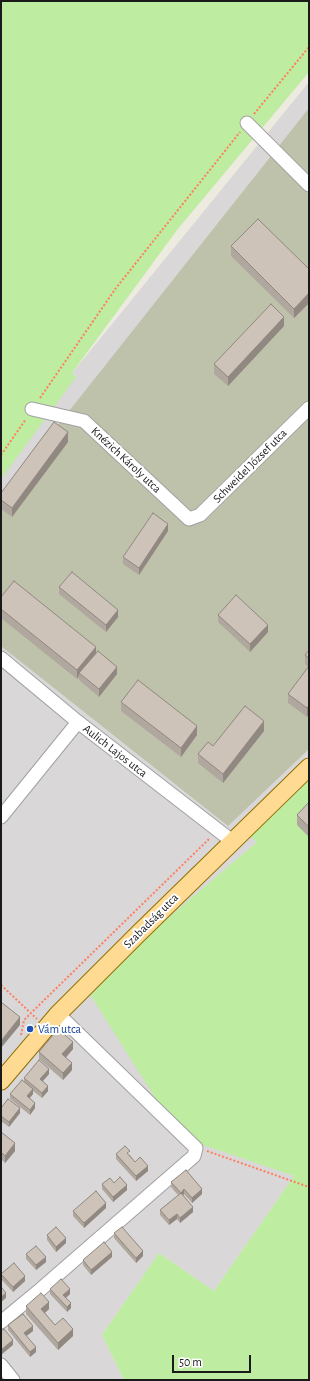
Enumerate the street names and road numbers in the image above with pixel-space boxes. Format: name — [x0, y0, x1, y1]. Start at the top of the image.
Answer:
street label: Knézich Károly utca — [88, 424, 164, 496]
street label: Schweidel József utca — [210, 426, 290, 506]
street label: Aulich Lajos utca — [80, 722, 150, 780]
street label: Szabadság utca — [121, 891, 181, 951]

